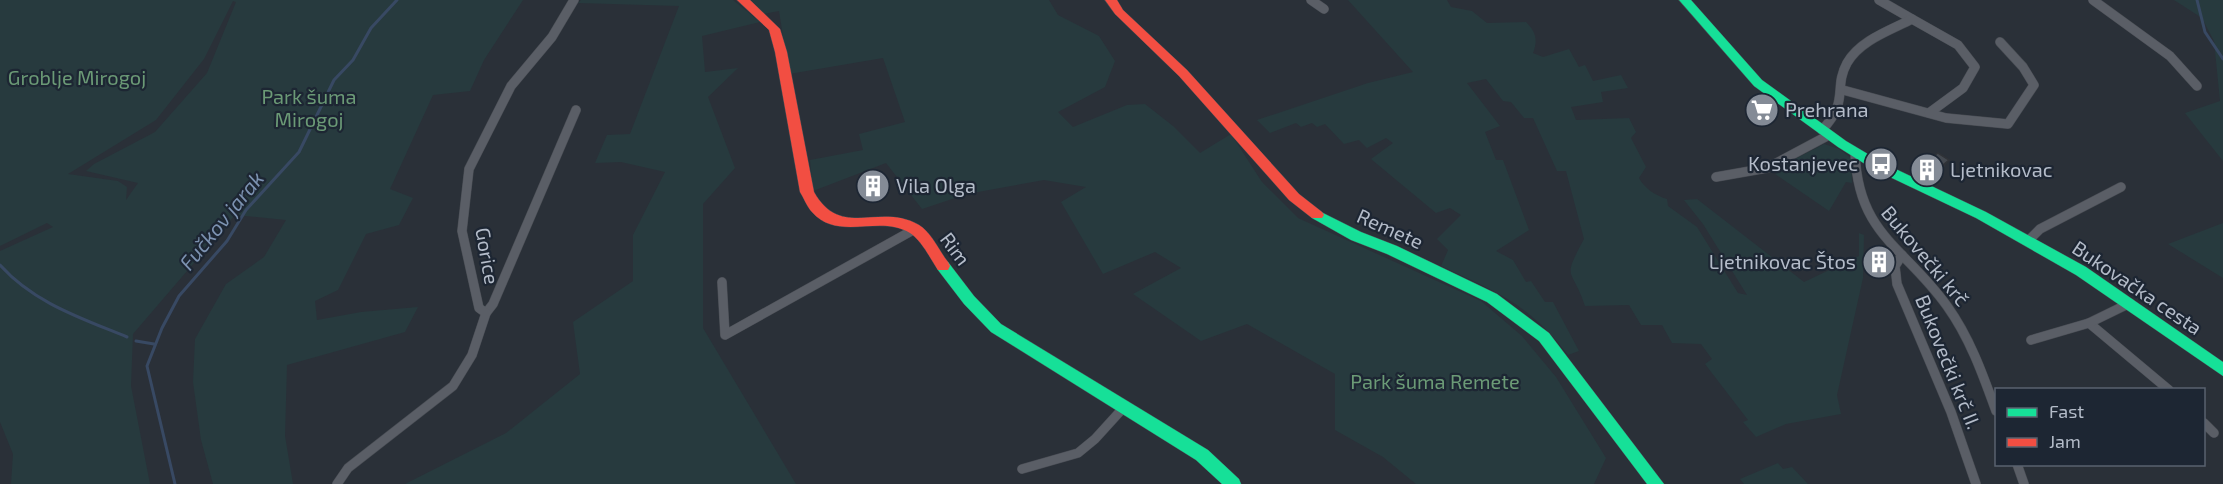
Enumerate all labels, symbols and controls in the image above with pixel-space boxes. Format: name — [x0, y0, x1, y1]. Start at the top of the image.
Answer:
park label: Groblje Mirogoj — [8, 65, 146, 89]
park label: Park šuma Mirogoj — [261, 84, 357, 131]
supermarket icon: Prehrana — [1744, 92, 1780, 128]
place label: Prehrana — [1785, 97, 1869, 121]
bus stop icon: Kostanjevec — [1863, 146, 1899, 182]
place label: Kostanjevec — [1748, 151, 1858, 175]
building icon: Ljetnikovac — [1909, 152, 1945, 188]
place label: Ljetnikovac — [1950, 157, 2053, 181]
water label: Fučkov jarak — [173, 166, 269, 275]
building icon: Vila Olga — [855, 168, 891, 204]
place label: Vila Olga — [896, 173, 976, 197]
street label: Bukovečki krč — [1877, 200, 1975, 310]
street label: Remete — [1354, 203, 1427, 253]
street label: Gorice — [471, 226, 505, 286]
street label: Rim — [936, 227, 976, 270]
street label: Bukovačka cesta — [2068, 235, 2207, 339]
building icon: Ljetnikovac Štos — [1861, 244, 1897, 280]
place label: Ljetnikovac Štos — [1709, 249, 1856, 273]
street label: Bukovečki krč II. — [1911, 291, 1987, 432]
park label: Park šuma Remete — [1350, 369, 1520, 393]
legend — [1995, 388, 2205, 466]
text: Fast — [2049, 400, 2084, 422]
text: Jam — [2049, 430, 2081, 452]

